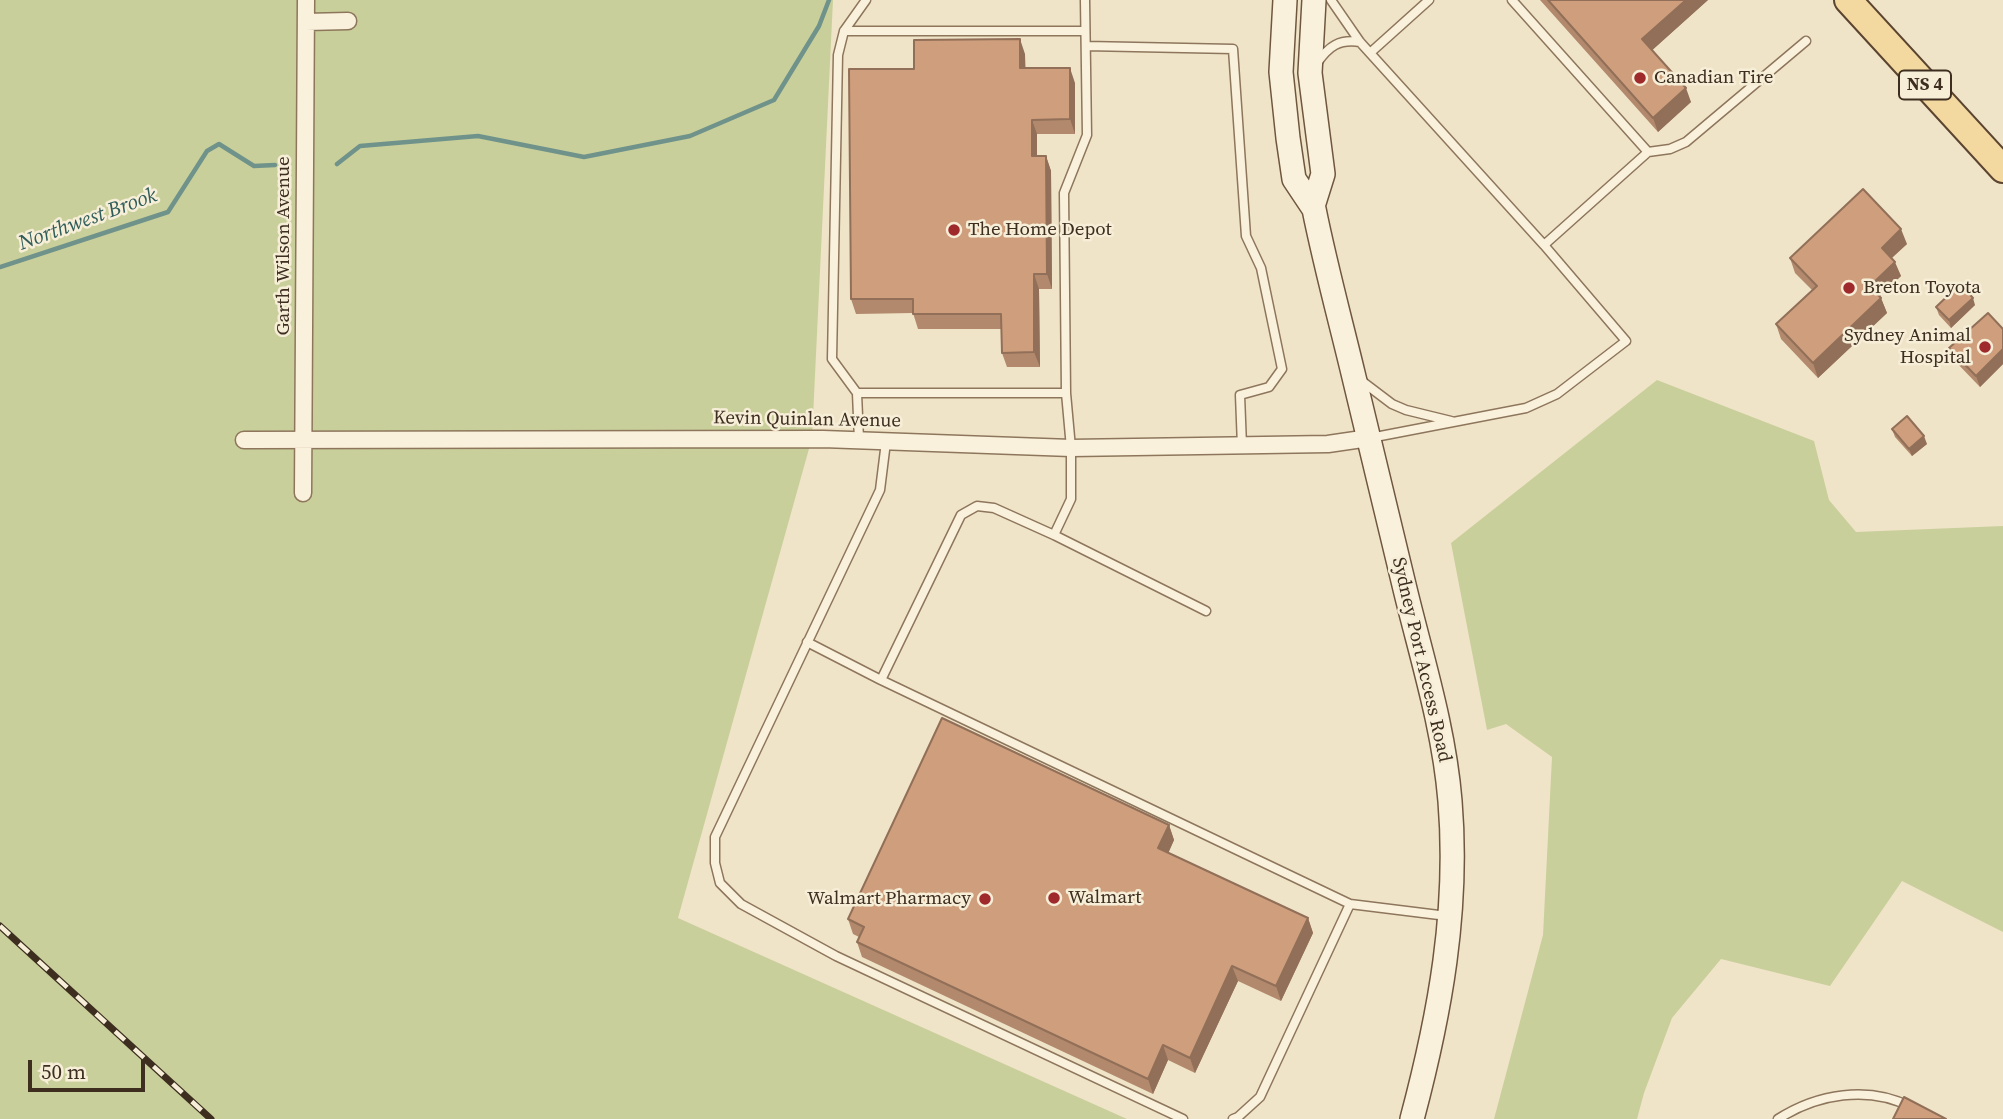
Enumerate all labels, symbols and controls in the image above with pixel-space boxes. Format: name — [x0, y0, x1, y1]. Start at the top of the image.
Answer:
place label: Canadian Tire — [1654, 67, 1773, 89]
marker: Canadian Tire — [1632, 70, 1648, 86]
road number: NS 4 — [1899, 70, 1951, 100]
street label: Garth Wilson Avenue — [273, 156, 295, 336]
water label: Northwest Brook — [15, 183, 161, 257]
place label: The Home Depot — [968, 219, 1112, 241]
marker: The Home Depot — [946, 222, 962, 238]
place label: Breton Toyota — [1863, 277, 1981, 299]
marker: Breton Toyota — [1841, 280, 1857, 296]
place label: Sydney Animal Hospital — [1844, 325, 1971, 369]
marker: Sydney Animal Hospital — [1977, 339, 1993, 355]
street label: Kevin Quinlan Avenue — [713, 407, 901, 433]
street label: Sydney Port Access Road — [1386, 555, 1456, 765]
place label: Walmart — [1068, 887, 1142, 909]
place label: Walmart Pharmacy — [807, 888, 971, 910]
marker: Walmart — [1046, 890, 1062, 906]
marker: Walmart Pharmacy — [977, 891, 993, 907]
scale bar — [32, 1046, 149, 1090]
text: 50 m — [41, 1057, 86, 1086]

